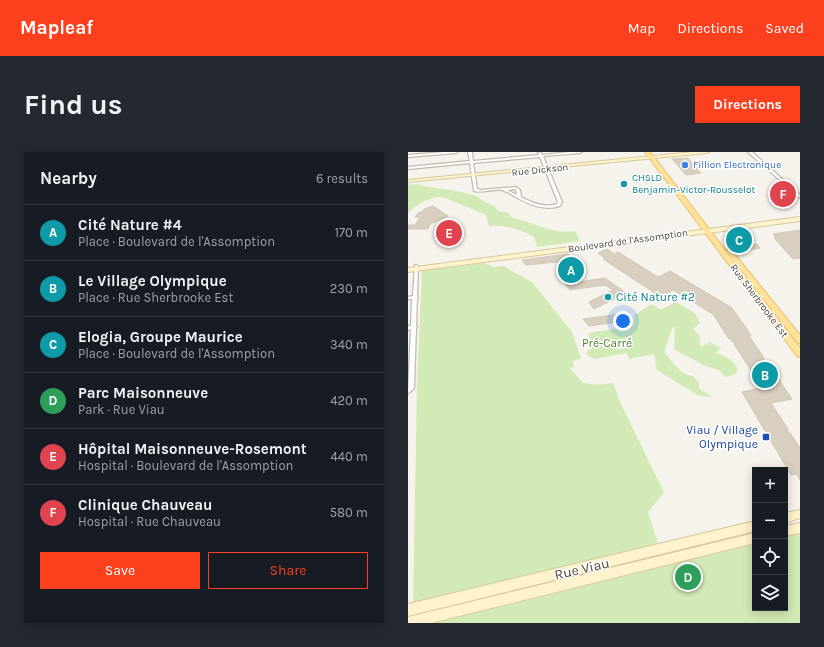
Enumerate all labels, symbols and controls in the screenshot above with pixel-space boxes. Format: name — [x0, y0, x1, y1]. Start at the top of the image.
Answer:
text: Mapleaf — [20, 17, 93, 39]
text: Map — [628, 20, 656, 37]
text: Directions — [678, 20, 743, 37]
text: Saved — [765, 20, 804, 37]
button: Directions — [695, 86, 800, 123]
text: Find us — [24, 88, 123, 121]
place label: Fillion Electronique — [693, 159, 781, 171]
marker: Fillion Electronique — [680, 160, 690, 170]
street label: Rue Dickson — [511, 161, 569, 179]
text: Nearby — [40, 168, 97, 188]
text: 6 results — [316, 171, 368, 186]
place label: CHSLD Benjamin-Victor-Rousselot — [632, 172, 756, 196]
marker: CHSLD Benjamin-Victor-Rousselot — [619, 179, 629, 189]
pin: F — [770, 179, 796, 209]
text: Cité Nature #4 — [78, 216, 182, 234]
pin: E — [436, 218, 462, 248]
text: A — [49, 225, 57, 240]
text: 170 m — [335, 225, 368, 240]
pin: C — [726, 225, 752, 255]
street label: Boulevard de l'Assomption — [567, 227, 689, 255]
text: Place · Boulevard de l'Assomption — [78, 234, 275, 249]
pin: A — [558, 255, 584, 285]
street label: Rue Sherbrooke Est — [727, 262, 791, 340]
text: Le Village Olympique — [78, 272, 227, 290]
text: B — [49, 281, 57, 296]
text: 230 m — [330, 281, 368, 296]
text: Place · Rue Sherbrooke Est — [78, 290, 233, 305]
place label: Cité Nature #2 — [616, 290, 695, 304]
marker: Cité Nature #2 — [603, 292, 613, 302]
your location — [613, 311, 633, 331]
text: Elogia, Groupe Maurice — [78, 328, 243, 346]
park label: Pré-Carré — [582, 336, 632, 350]
text: C — [49, 337, 57, 352]
text: 340 m — [330, 337, 368, 352]
text: Place · Boulevard de l'Assomption — [78, 346, 275, 361]
pin: B — [752, 360, 778, 390]
text: Parc Maisonneuve — [78, 384, 208, 402]
text: D — [49, 393, 57, 408]
text: 420 m — [330, 393, 368, 408]
text: Park · Rue Viau — [78, 402, 165, 417]
place label: Viau / Village Olympique — [686, 423, 758, 451]
marker: Viau / Village Olympique — [761, 432, 771, 442]
text: Hôpital Maisonneuve-Rosemont — [78, 440, 307, 458]
text: E — [49, 449, 57, 464]
text: 440 m — [331, 449, 368, 464]
text: Hospital · Boulevard de l'Assomption — [78, 458, 293, 473]
map controls — [752, 467, 788, 611]
button: + — [752, 467, 788, 503]
text: Clinique Chauveau — [78, 496, 213, 514]
button: − — [752, 503, 788, 539]
text: F — [49, 505, 57, 520]
text: 580 m — [330, 505, 368, 520]
text: Hospital · Rue Chauveau — [78, 514, 221, 529]
button: locate — [752, 539, 788, 575]
button: Save — [40, 552, 200, 589]
button: Share — [208, 552, 368, 589]
street label: Rue Viau — [553, 554, 611, 584]
pin: D — [675, 562, 701, 592]
button: layers — [752, 575, 788, 611]

